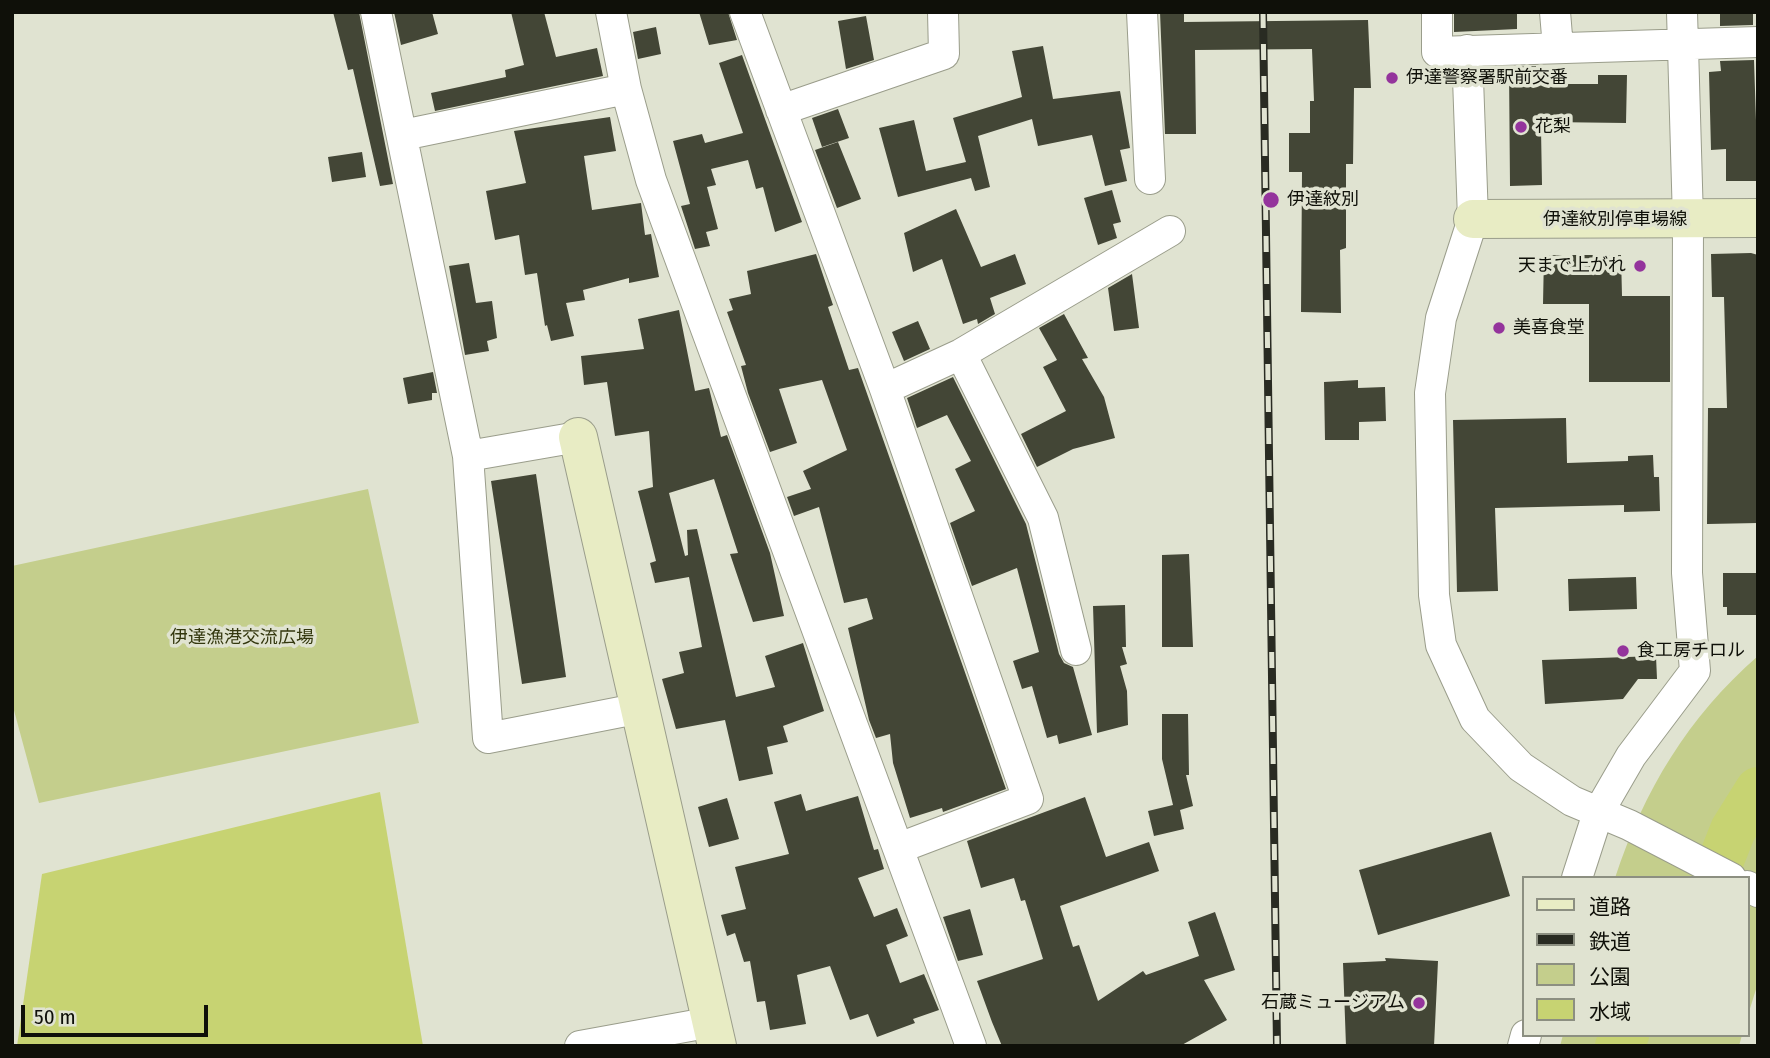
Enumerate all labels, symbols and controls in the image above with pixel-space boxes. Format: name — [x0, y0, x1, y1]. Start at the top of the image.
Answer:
place label: 伊達警察署駅前交番 — [1406, 67, 1568, 89]
marker: 伊達警察署駅前交番 — [1384, 70, 1400, 86]
place label: 花梨 — [1535, 116, 1571, 138]
marker: 花梨 — [1513, 119, 1529, 135]
place label: 伊達紋別 — [1287, 189, 1359, 211]
marker: 伊達紋別 — [1261, 190, 1281, 210]
street label: 伊達紋別停車場線 — [1543, 209, 1687, 231]
place label: 天まで上がれ — [1518, 255, 1626, 277]
marker: 天まで上がれ — [1632, 258, 1648, 274]
place label: 美喜食堂 — [1513, 317, 1585, 339]
marker: 美喜食堂 — [1491, 320, 1507, 336]
park label: 伊達漁港交流広場 — [170, 627, 314, 649]
place label: 食工房チロル — [1637, 640, 1745, 662]
marker: 食工房チロル — [1615, 643, 1631, 659]
legend — [1522, 876, 1749, 1037]
text: 道路 — [1589, 894, 1631, 920]
text: 鉄道 — [1589, 929, 1631, 955]
text: 公園 — [1589, 964, 1631, 990]
scale bar — [24, 992, 212, 1036]
place label: 石蔵ミュージアム — [1261, 992, 1405, 1014]
marker: 石蔵ミュージアム — [1411, 995, 1427, 1011]
text: 水域 — [1589, 999, 1631, 1025]
text: 50 m — [34, 1004, 76, 1030]

